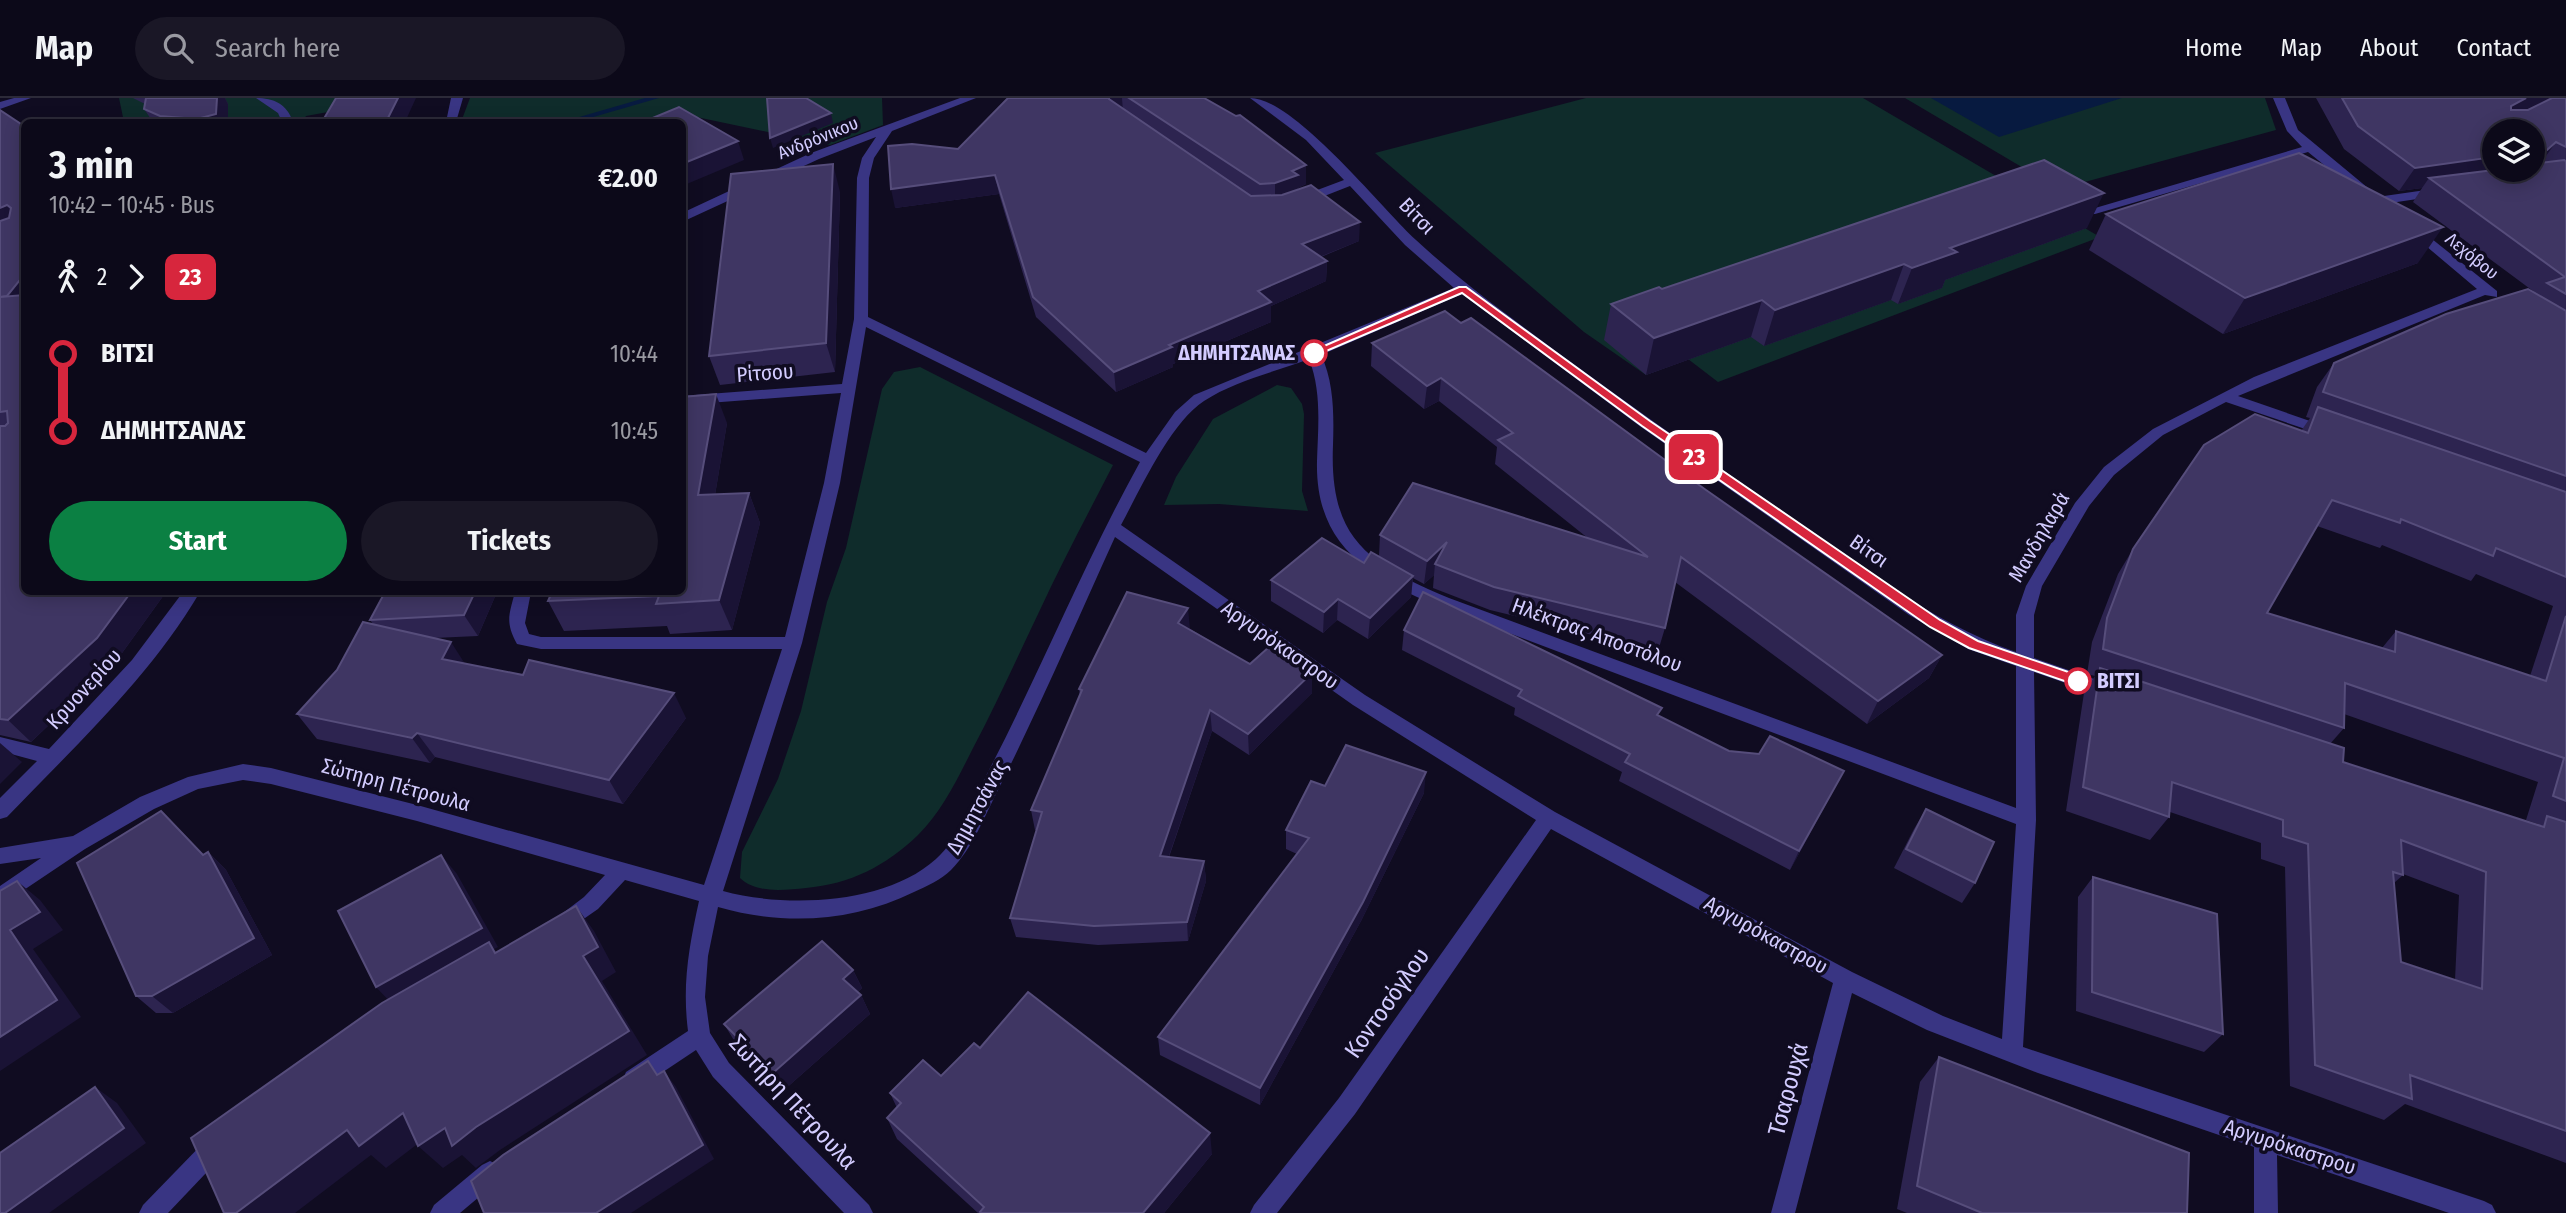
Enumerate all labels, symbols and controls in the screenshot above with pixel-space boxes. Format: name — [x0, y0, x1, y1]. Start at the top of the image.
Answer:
search box — [135, 17, 625, 80]
text: Map — [35, 28, 93, 68]
icon: search — [159, 29, 197, 67]
text: Search here — [215, 33, 340, 64]
text: Home — [2185, 34, 2242, 62]
text: Map — [2280, 34, 2322, 62]
text: About — [2360, 34, 2418, 62]
text: Contact — [2456, 34, 2531, 62]
street label: Ανδρόνικου — [774, 112, 862, 164]
map controls — [2482, 119, 2545, 182]
button: layers — [2482, 119, 2545, 182]
text: 3 min — [49, 142, 134, 188]
text: €2.00 — [598, 163, 658, 194]
text: 10:42 – 10:45 · Bus — [49, 191, 215, 219]
street label: Βίτσι — [1393, 192, 1441, 240]
street label: Λεχόβου — [2441, 228, 2503, 284]
icon: walk — [49, 258, 87, 296]
icon: forward — [117, 258, 155, 296]
text: 2 — [97, 263, 107, 291]
text: 23 — [179, 263, 202, 291]
text: ΒΙΤΣΙ — [101, 338, 154, 369]
text: 10:44 — [610, 340, 658, 368]
place label: ΔΗΜΗΤΣΑΝΑΣ — [1177, 340, 1295, 366]
marker: ΔΗΜΗΤΣΑΝΑΣ — [1301, 340, 1327, 366]
street label: Ρίτσου — [736, 358, 794, 388]
text: ΔΗΜΗΤΣΑΝΑΣ — [101, 415, 245, 446]
text: 10:45 — [611, 417, 658, 445]
line badge: 23 — [1662, 434, 1726, 480]
text: 23 — [1683, 443, 1705, 471]
street label: Μανδηλαρά — [2003, 487, 2075, 587]
button: Start — [49, 501, 347, 581]
button: Tickets — [361, 501, 658, 581]
street label: Βίτσι — [1845, 529, 1893, 573]
street label: Ηλέκτρας Αποστόλου — [1508, 592, 1686, 678]
street label: Αργυρόκαστρου — [1216, 595, 1344, 695]
street label: Κρυονερίου — [41, 643, 127, 735]
marker: ΒΙΤΣΙ — [2065, 668, 2091, 694]
place label: ΒΙΤΣΙ — [2097, 668, 2140, 694]
street label: Σώτηρη Πέτρουλα — [319, 753, 473, 817]
street label: Δημητσάνας — [940, 755, 1014, 859]
street label: Αργυρόκαστρου — [1700, 890, 1832, 980]
street label: Κοντοσόγλου — [1339, 943, 1435, 1063]
street label: Σωτήρη Πέτρουλα — [723, 1029, 863, 1175]
street label: Τσαρουχά — [1762, 1039, 1814, 1139]
street label: Αργυρόκαστρου — [2221, 1113, 2359, 1181]

